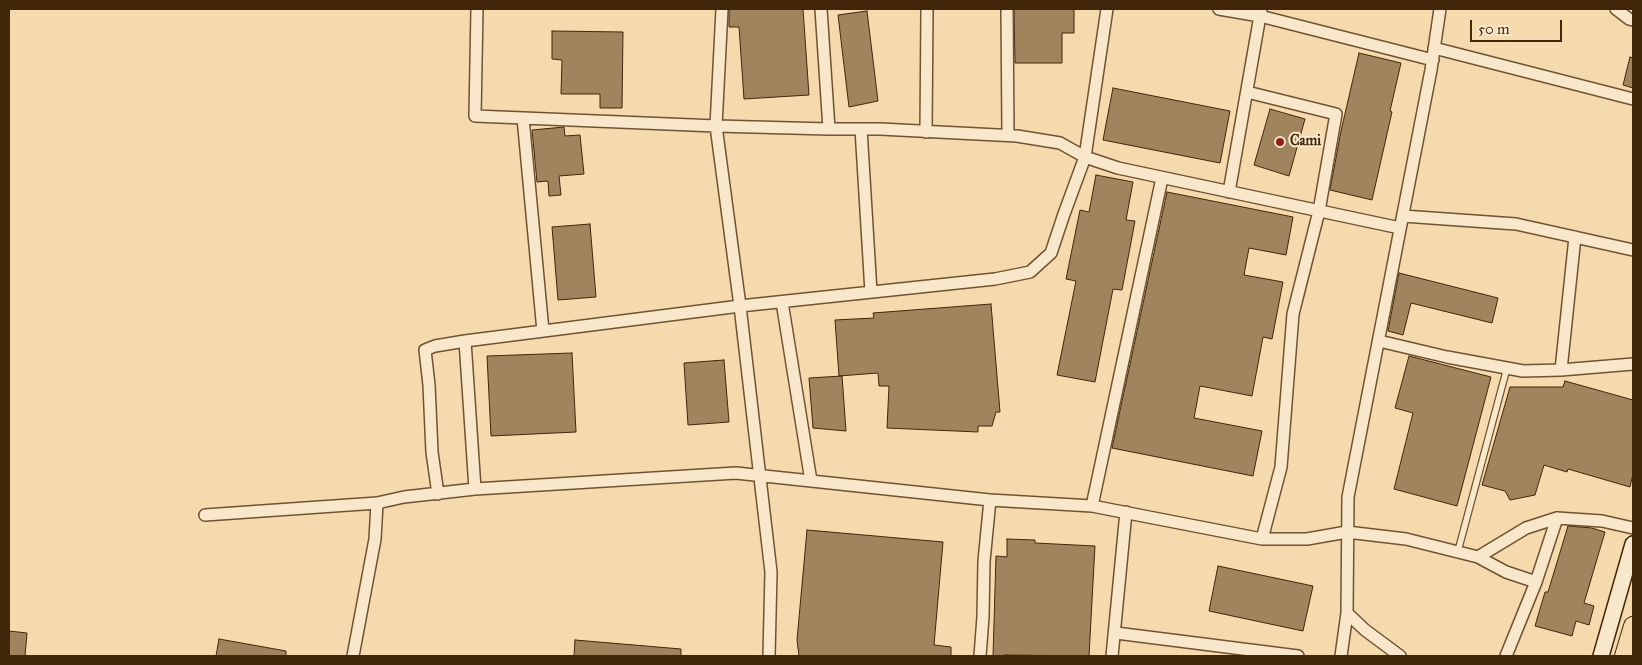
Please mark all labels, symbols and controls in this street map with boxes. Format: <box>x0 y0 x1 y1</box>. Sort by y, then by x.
scale bar <box>1472 10 1564 42</box>
text: 50 m <box>1478 20 1510 38</box>
place label: Cami <box>1290 134 1321 150</box>
marker: Cami <box>1274 136 1286 148</box>

